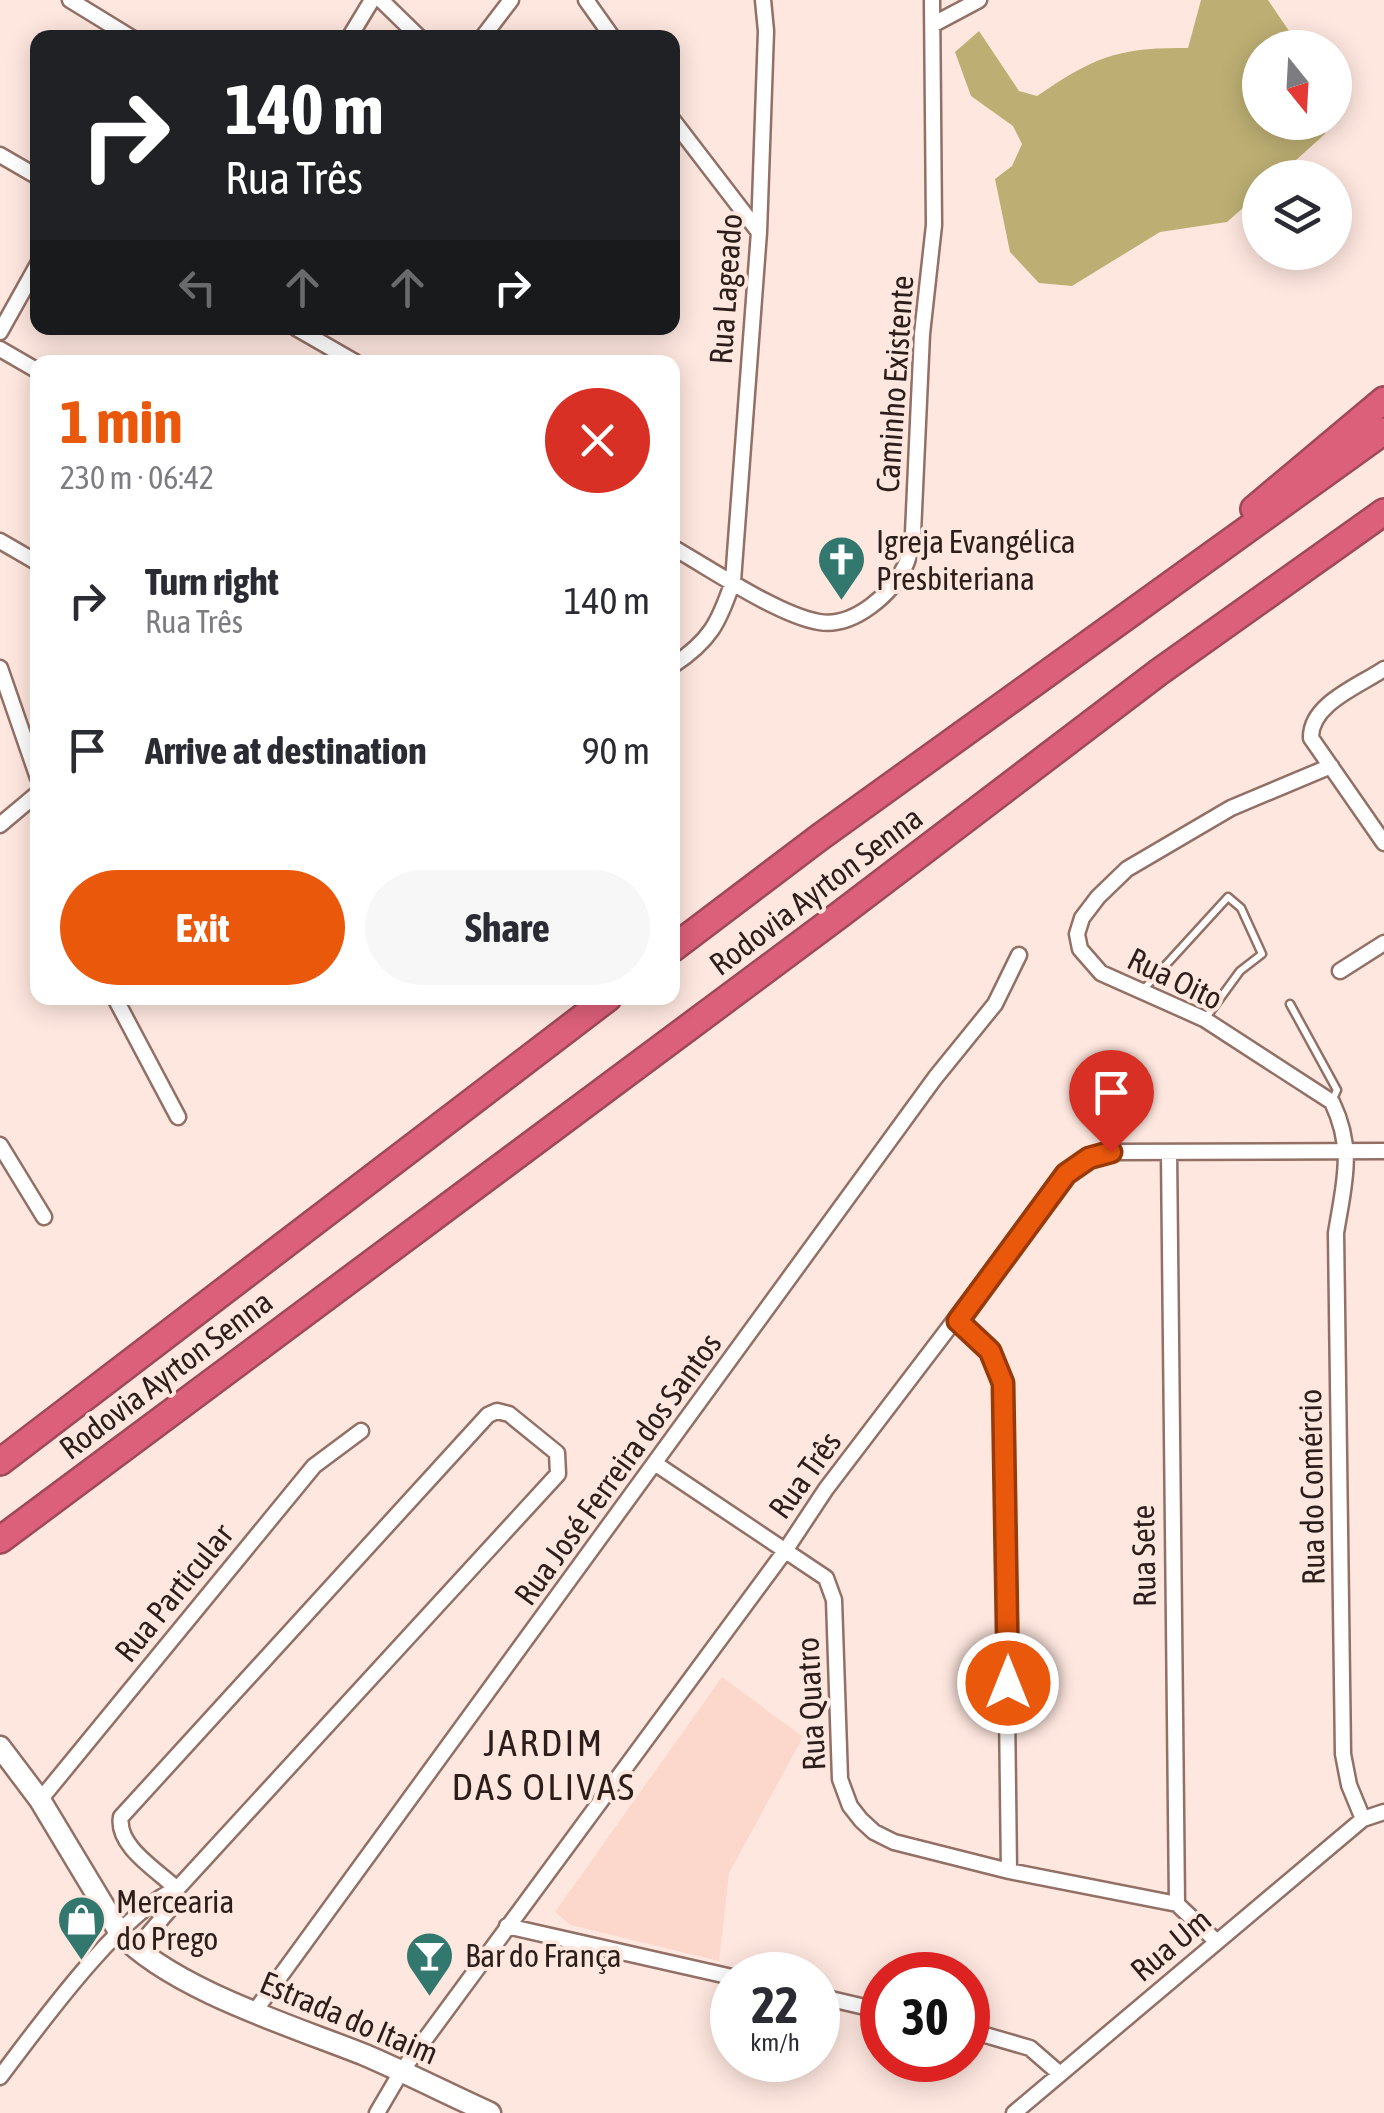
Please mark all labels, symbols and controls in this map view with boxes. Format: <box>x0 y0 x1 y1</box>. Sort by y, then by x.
north arrow <box>1242 30 1352 140</box>
map controls <box>1242 30 1352 270</box>
text: 140 m <box>225 69 384 149</box>
icon: right <box>60 70 190 200</box>
text: Rua Três <box>225 152 363 204</box>
button: layers <box>1242 160 1352 270</box>
street label: Rua Lageado <box>702 212 749 365</box>
icon: left <box>170 260 225 315</box>
icon: ahead <box>275 260 330 315</box>
icon: ahead <box>380 260 435 315</box>
icon: right <box>485 260 540 315</box>
street label: Caminho Existente <box>868 274 921 494</box>
text: 1 min <box>60 387 183 456</box>
button: close <box>545 388 650 493</box>
text: 230 m · 06:42 <box>60 459 214 496</box>
place label: Igreja Evangélica Presbiteriana <box>876 523 1076 597</box>
church icon: Igreja Evangélica Presbiteriana <box>815 534 867 602</box>
text: Turn right <box>145 560 279 603</box>
icon: right <box>60 573 115 628</box>
text: 140 m <box>564 579 650 622</box>
text: Rua Três <box>145 603 243 640</box>
icon: arrive <box>60 723 115 778</box>
text: Arrive at destination <box>145 729 427 772</box>
text: 90 m <box>582 729 650 772</box>
street label: Rodovia Ayrton Senna <box>702 799 929 983</box>
button: Exit <box>60 870 345 985</box>
button: Share <box>365 870 650 985</box>
street label: Rua Oito <box>1122 940 1229 1017</box>
pin <box>1069 1050 1154 1153</box>
icon: arrive <box>1084 1065 1139 1120</box>
street label: Rodovia Ayrton Senna <box>52 1283 279 1467</box>
street label: Rua José Ferreira dos Santos <box>507 1326 729 1612</box>
street label: Rua do Comércio <box>1291 1389 1332 1585</box>
street label: Rua Três <box>761 1424 848 1525</box>
street label: Rua Sete <box>1124 1505 1163 1607</box>
street label: Rua Particular <box>107 1516 241 1669</box>
position arrow <box>956 1631 1060 1735</box>
street label: Rua Quatro <box>789 1636 832 1772</box>
district label: JARDIM DAS OLIVAS <box>451 1721 637 1808</box>
place label: Mercearia do Prego <box>116 1883 234 1957</box>
shop icon: Mercearia do Prego <box>55 1894 107 1962</box>
street label: Rua Um <box>1123 1901 1218 1989</box>
bar icon: Bar do França <box>404 1930 456 1998</box>
place label: Bar do França <box>465 1937 622 1974</box>
speed limit sign: 30 <box>860 1952 990 2082</box>
street label: Estrada do Itaim <box>255 1963 444 2072</box>
text: 22 <box>751 1976 798 2034</box>
text: km/h <box>750 2028 800 2056</box>

